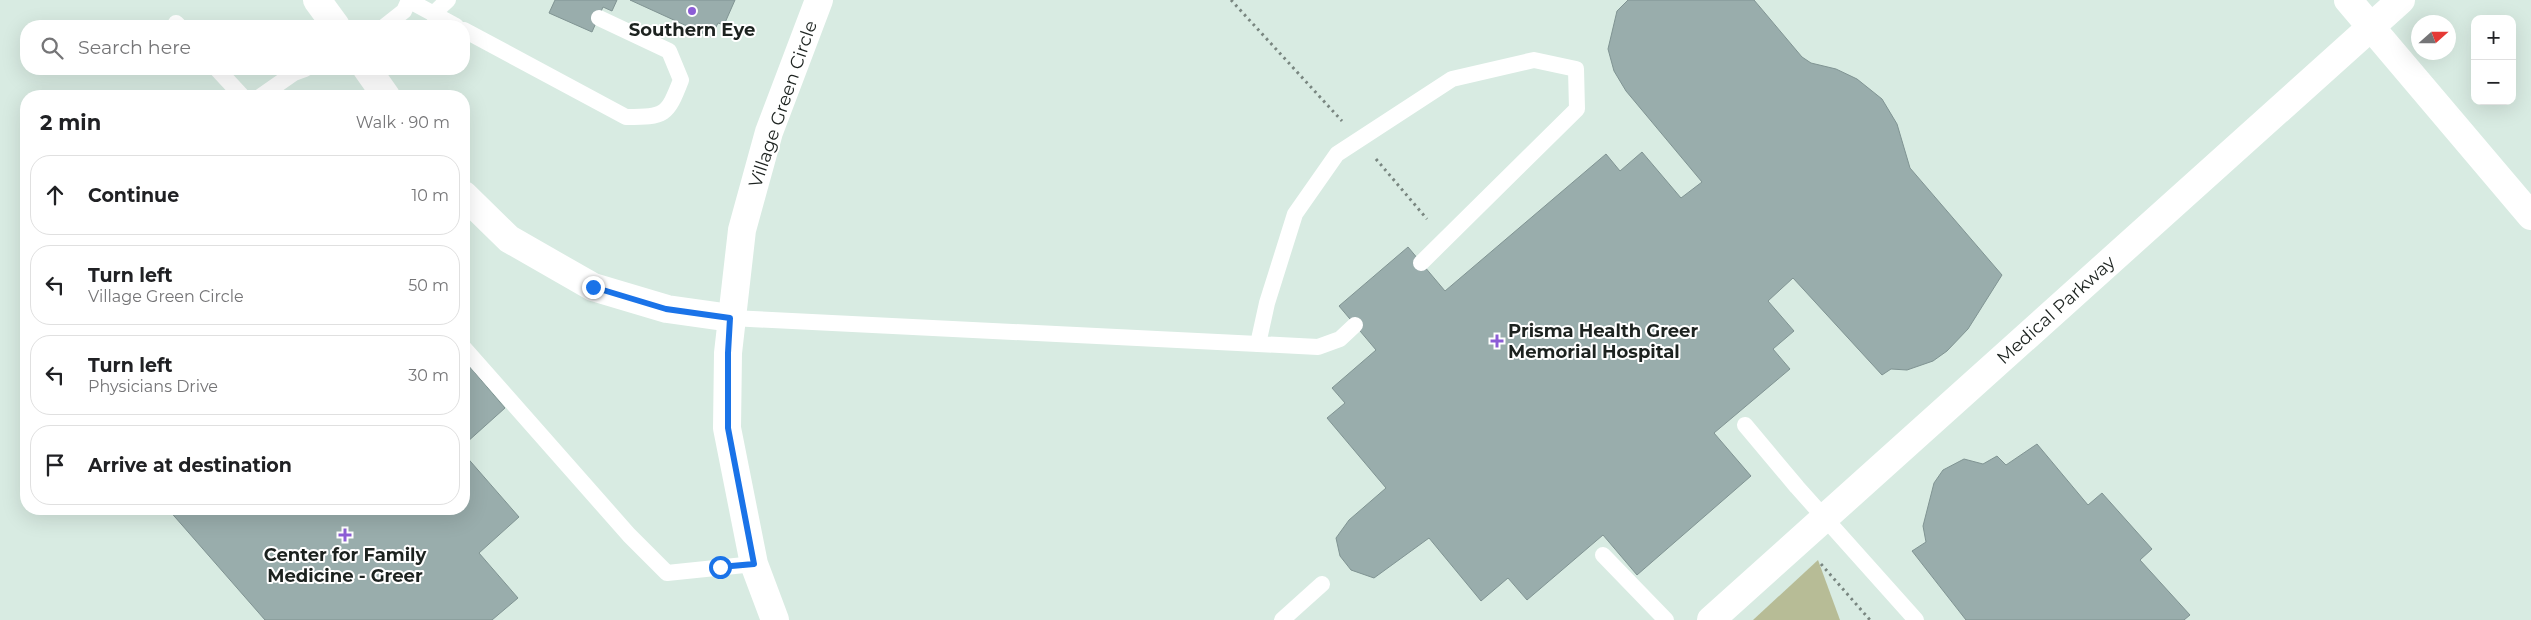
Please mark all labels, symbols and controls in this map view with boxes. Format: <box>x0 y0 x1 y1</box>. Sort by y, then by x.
marker: Southern Eye <box>686 5 698 17</box>
north arrow <box>2411 15 2456 60</box>
map controls <box>2471 15 2516 105</box>
button: + <box>2471 15 2516 60</box>
street label: Village Green Circle <box>744 18 822 190</box>
place label: Southern Eye <box>629 19 755 41</box>
search box <box>20 20 470 75</box>
icon: search <box>38 34 66 62</box>
text: Search here <box>78 36 191 59</box>
button: − <box>2471 60 2516 105</box>
text: 2 min <box>40 110 101 135</box>
text: Walk · 90 m <box>356 113 450 132</box>
icon: ahead <box>41 181 69 209</box>
text: Continue <box>88 184 179 207</box>
text: 10 m <box>411 186 449 205</box>
street label: Medical Parkway <box>1992 251 2120 369</box>
text: Turn left <box>88 264 173 287</box>
icon: left <box>41 271 69 299</box>
text: 50 m <box>408 276 449 295</box>
route end <box>582 276 605 299</box>
text: Village Green Circle <box>88 287 244 306</box>
place label: Prisma Health Greer Memorial Hospital <box>1508 320 1698 363</box>
marker: Prisma Health Greer Memorial Hospital <box>1490 334 1504 348</box>
text: Turn left <box>88 354 173 377</box>
icon: left <box>41 361 69 389</box>
text: 30 m <box>408 366 449 385</box>
text: Physicians Drive <box>88 377 218 396</box>
icon: arrive <box>41 451 69 479</box>
text: Arrive at destination <box>88 454 292 477</box>
marker: Center for Family Medicine - Greer <box>338 528 352 542</box>
place label: Center for Family Medicine - Greer <box>264 544 427 587</box>
route start <box>709 556 732 579</box>

